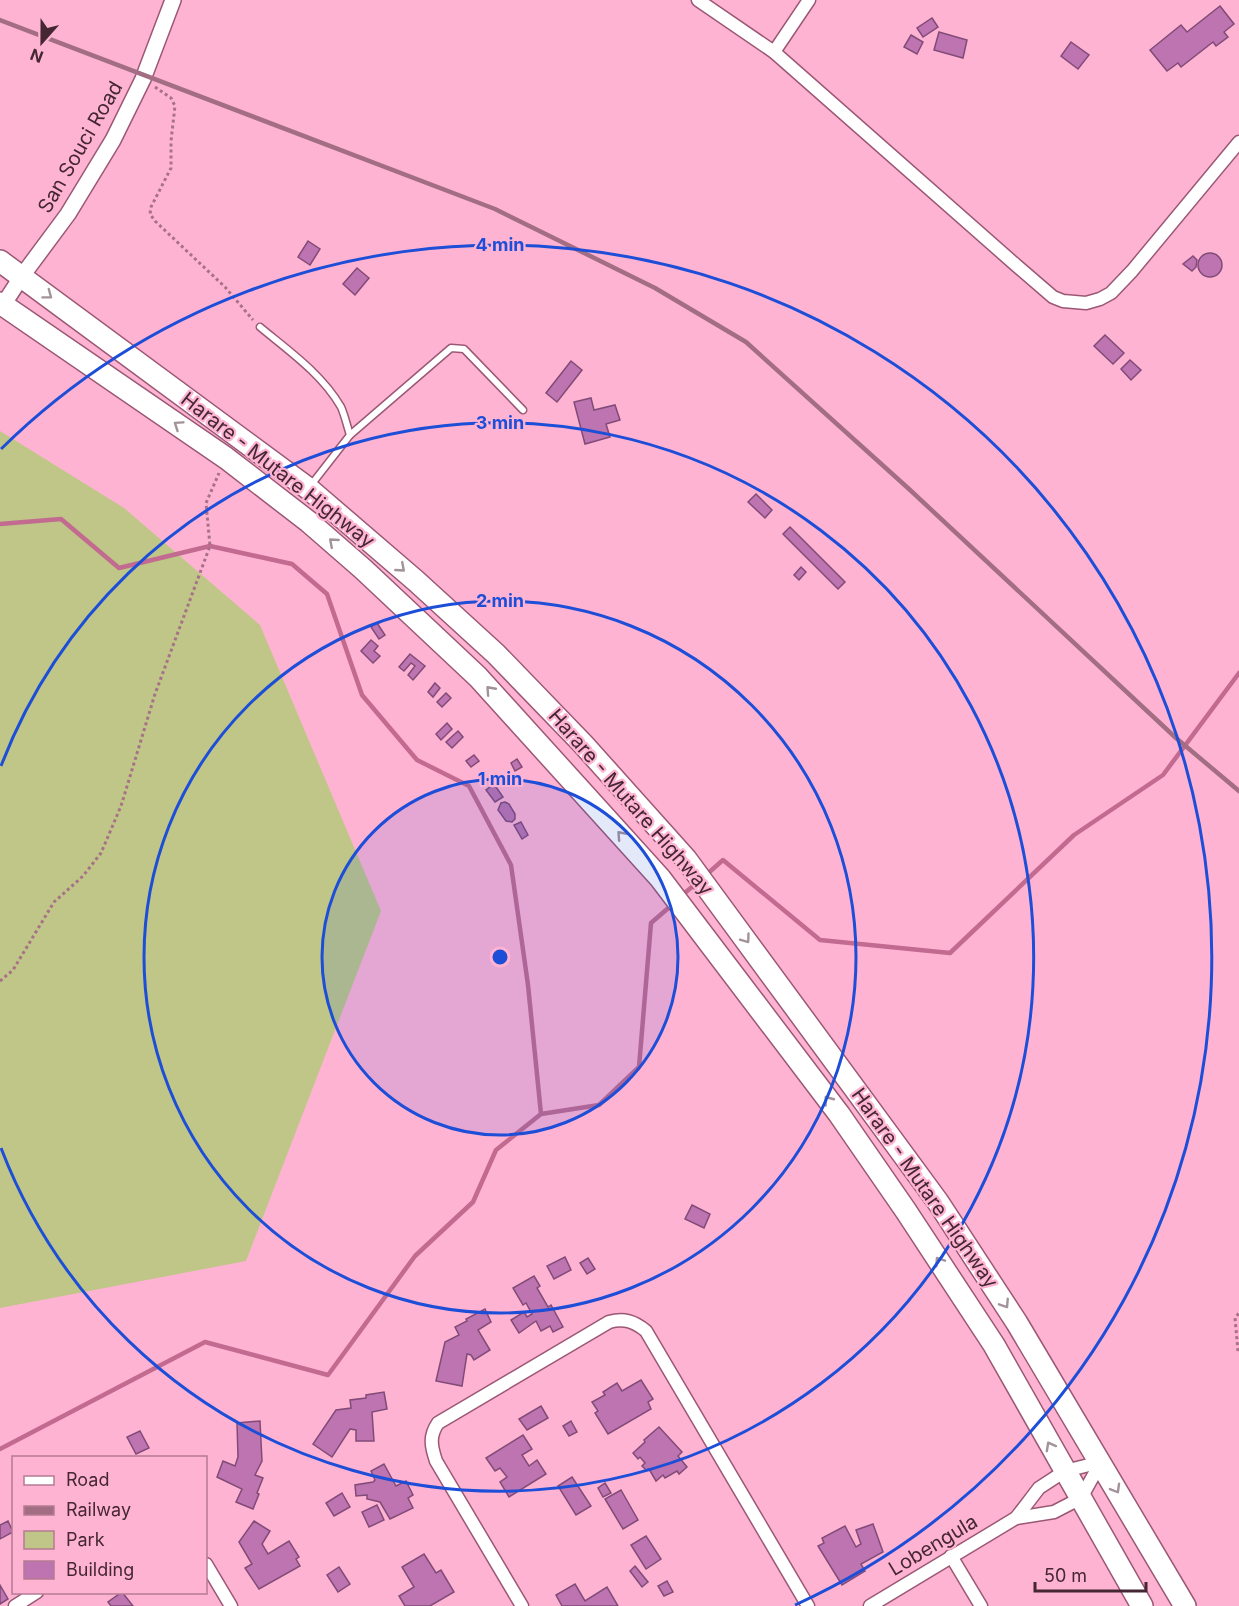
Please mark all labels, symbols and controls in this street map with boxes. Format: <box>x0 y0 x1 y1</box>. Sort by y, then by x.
north arrow <box>12 12 72 72</box>
text: N <box>27 44 46 68</box>
street label: San Souci Road <box>33 77 127 217</box>
text: 4 min <box>476 234 524 255</box>
one-way arrow <box>41 287 52 298</box>
street label: Harare - Mutare Highway <box>177 387 379 553</box>
text: 3 min <box>476 412 524 433</box>
one-way arrow <box>173 421 184 432</box>
one-way arrow <box>329 538 340 549</box>
one-way arrow <box>394 561 405 572</box>
text: 2 min <box>476 590 524 611</box>
one-way arrow <box>486 687 497 697</box>
street label: Harare - Mutare Highway <box>544 704 718 900</box>
text: 1 min <box>478 768 522 789</box>
one-way arrow <box>617 831 628 842</box>
one-way arrow <box>739 933 750 944</box>
centre of rings <box>490 947 510 967</box>
street label: Harare - Mutare Highway <box>847 1083 1003 1293</box>
one-way arrow <box>825 1096 836 1107</box>
one-way arrow <box>934 1257 946 1267</box>
one-way arrow <box>997 1298 1009 1308</box>
one-way arrow <box>1046 1442 1057 1452</box>
legend <box>12 1456 207 1594</box>
text: Road <box>66 1469 109 1490</box>
one-way arrow <box>1109 1483 1121 1493</box>
text: Railway <box>66 1499 131 1520</box>
street label: Lobengula <box>884 1509 982 1581</box>
text: Park <box>66 1529 105 1550</box>
scale bar <box>1035 1555 1146 1593</box>
text: Building <box>66 1559 134 1580</box>
text: 50 m <box>1044 1565 1087 1586</box>

